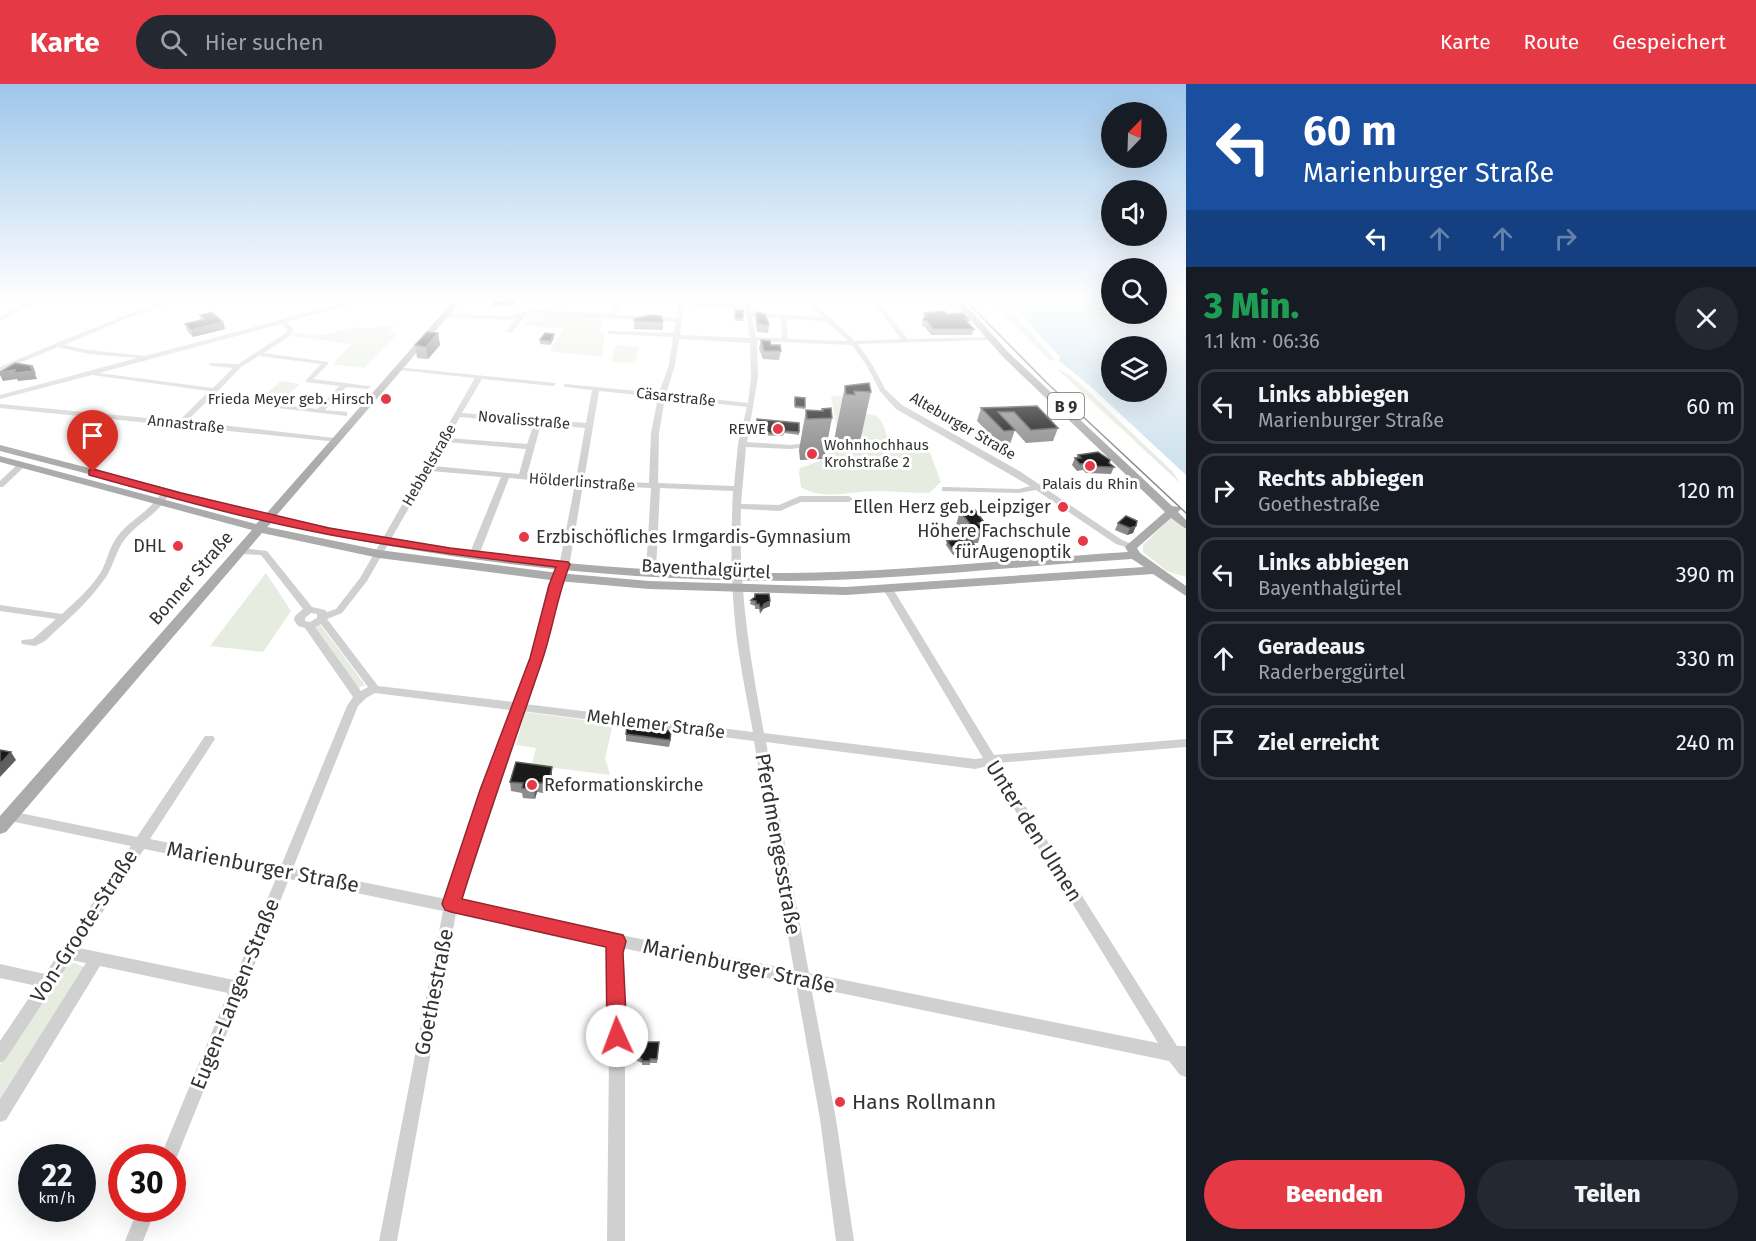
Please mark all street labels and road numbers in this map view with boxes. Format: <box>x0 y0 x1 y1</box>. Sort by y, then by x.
street label: Cäsarstraße <box>635 384 717 410</box>
street label: Alteburger Straße <box>907 388 1019 464</box>
road number: B 9 <box>1048 393 1084 419</box>
street label: Novalisstraße <box>477 407 571 433</box>
street label: Annastraße <box>147 411 225 437</box>
street label: Hebbelstraße <box>398 421 460 509</box>
street label: Hölderlinstraße <box>528 469 636 495</box>
street label: Bonner Straße <box>144 527 238 629</box>
street label: Bayenthalgürtel <box>641 555 771 583</box>
street label: Mehlemer Straße <box>586 705 726 743</box>
street label: Pferdmengesstraße <box>749 751 807 937</box>
street label: Unter den Ulmen <box>980 755 1088 907</box>
street label: Marienburger Straße <box>165 836 361 898</box>
street label: Von-Groote-Straße <box>25 844 143 1008</box>
street label: Eugen-Langen-Straße <box>185 895 285 1093</box>
street label: Goethestraße <box>409 927 459 1057</box>
street label: Marienburger Straße <box>641 933 837 999</box>

